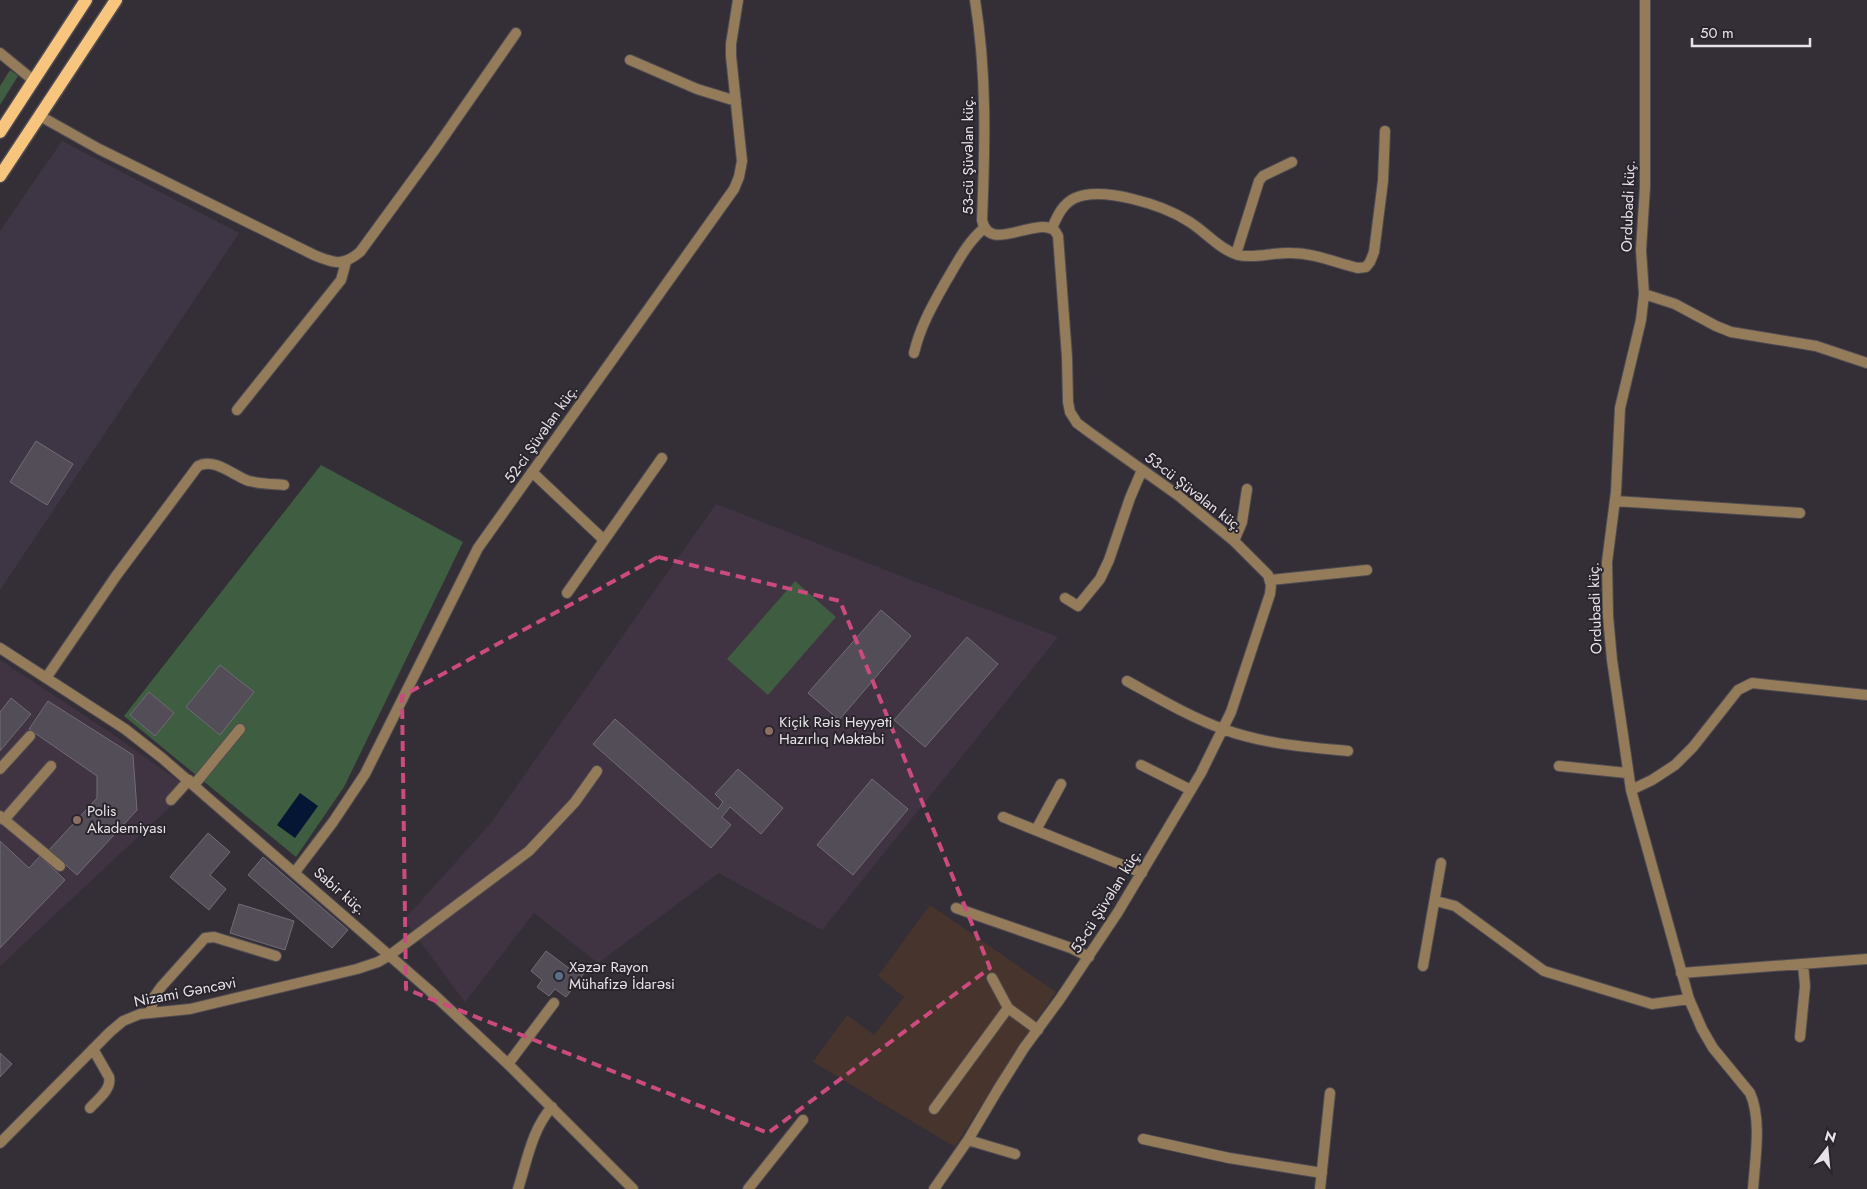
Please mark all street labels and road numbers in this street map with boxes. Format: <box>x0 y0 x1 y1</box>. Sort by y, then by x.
street label: 53-cü Şüvəlan küç. <box>957 95 979 215</box>
street label: Ordubadi küç. <box>1615 160 1641 252</box>
street label: 52-ci Şüvəlan küç. <box>499 380 583 488</box>
street label: 53-cü Şüvəlan küç. <box>1140 447 1248 537</box>
street label: Ordubadi küç. <box>1582 562 1608 654</box>
street label: 53-cü Şüvəlan küç. <box>1065 844 1147 958</box>
street label: Sabir küç. <box>309 862 371 920</box>
street label: Nizami Gəncəvi <box>132 971 238 1013</box>

